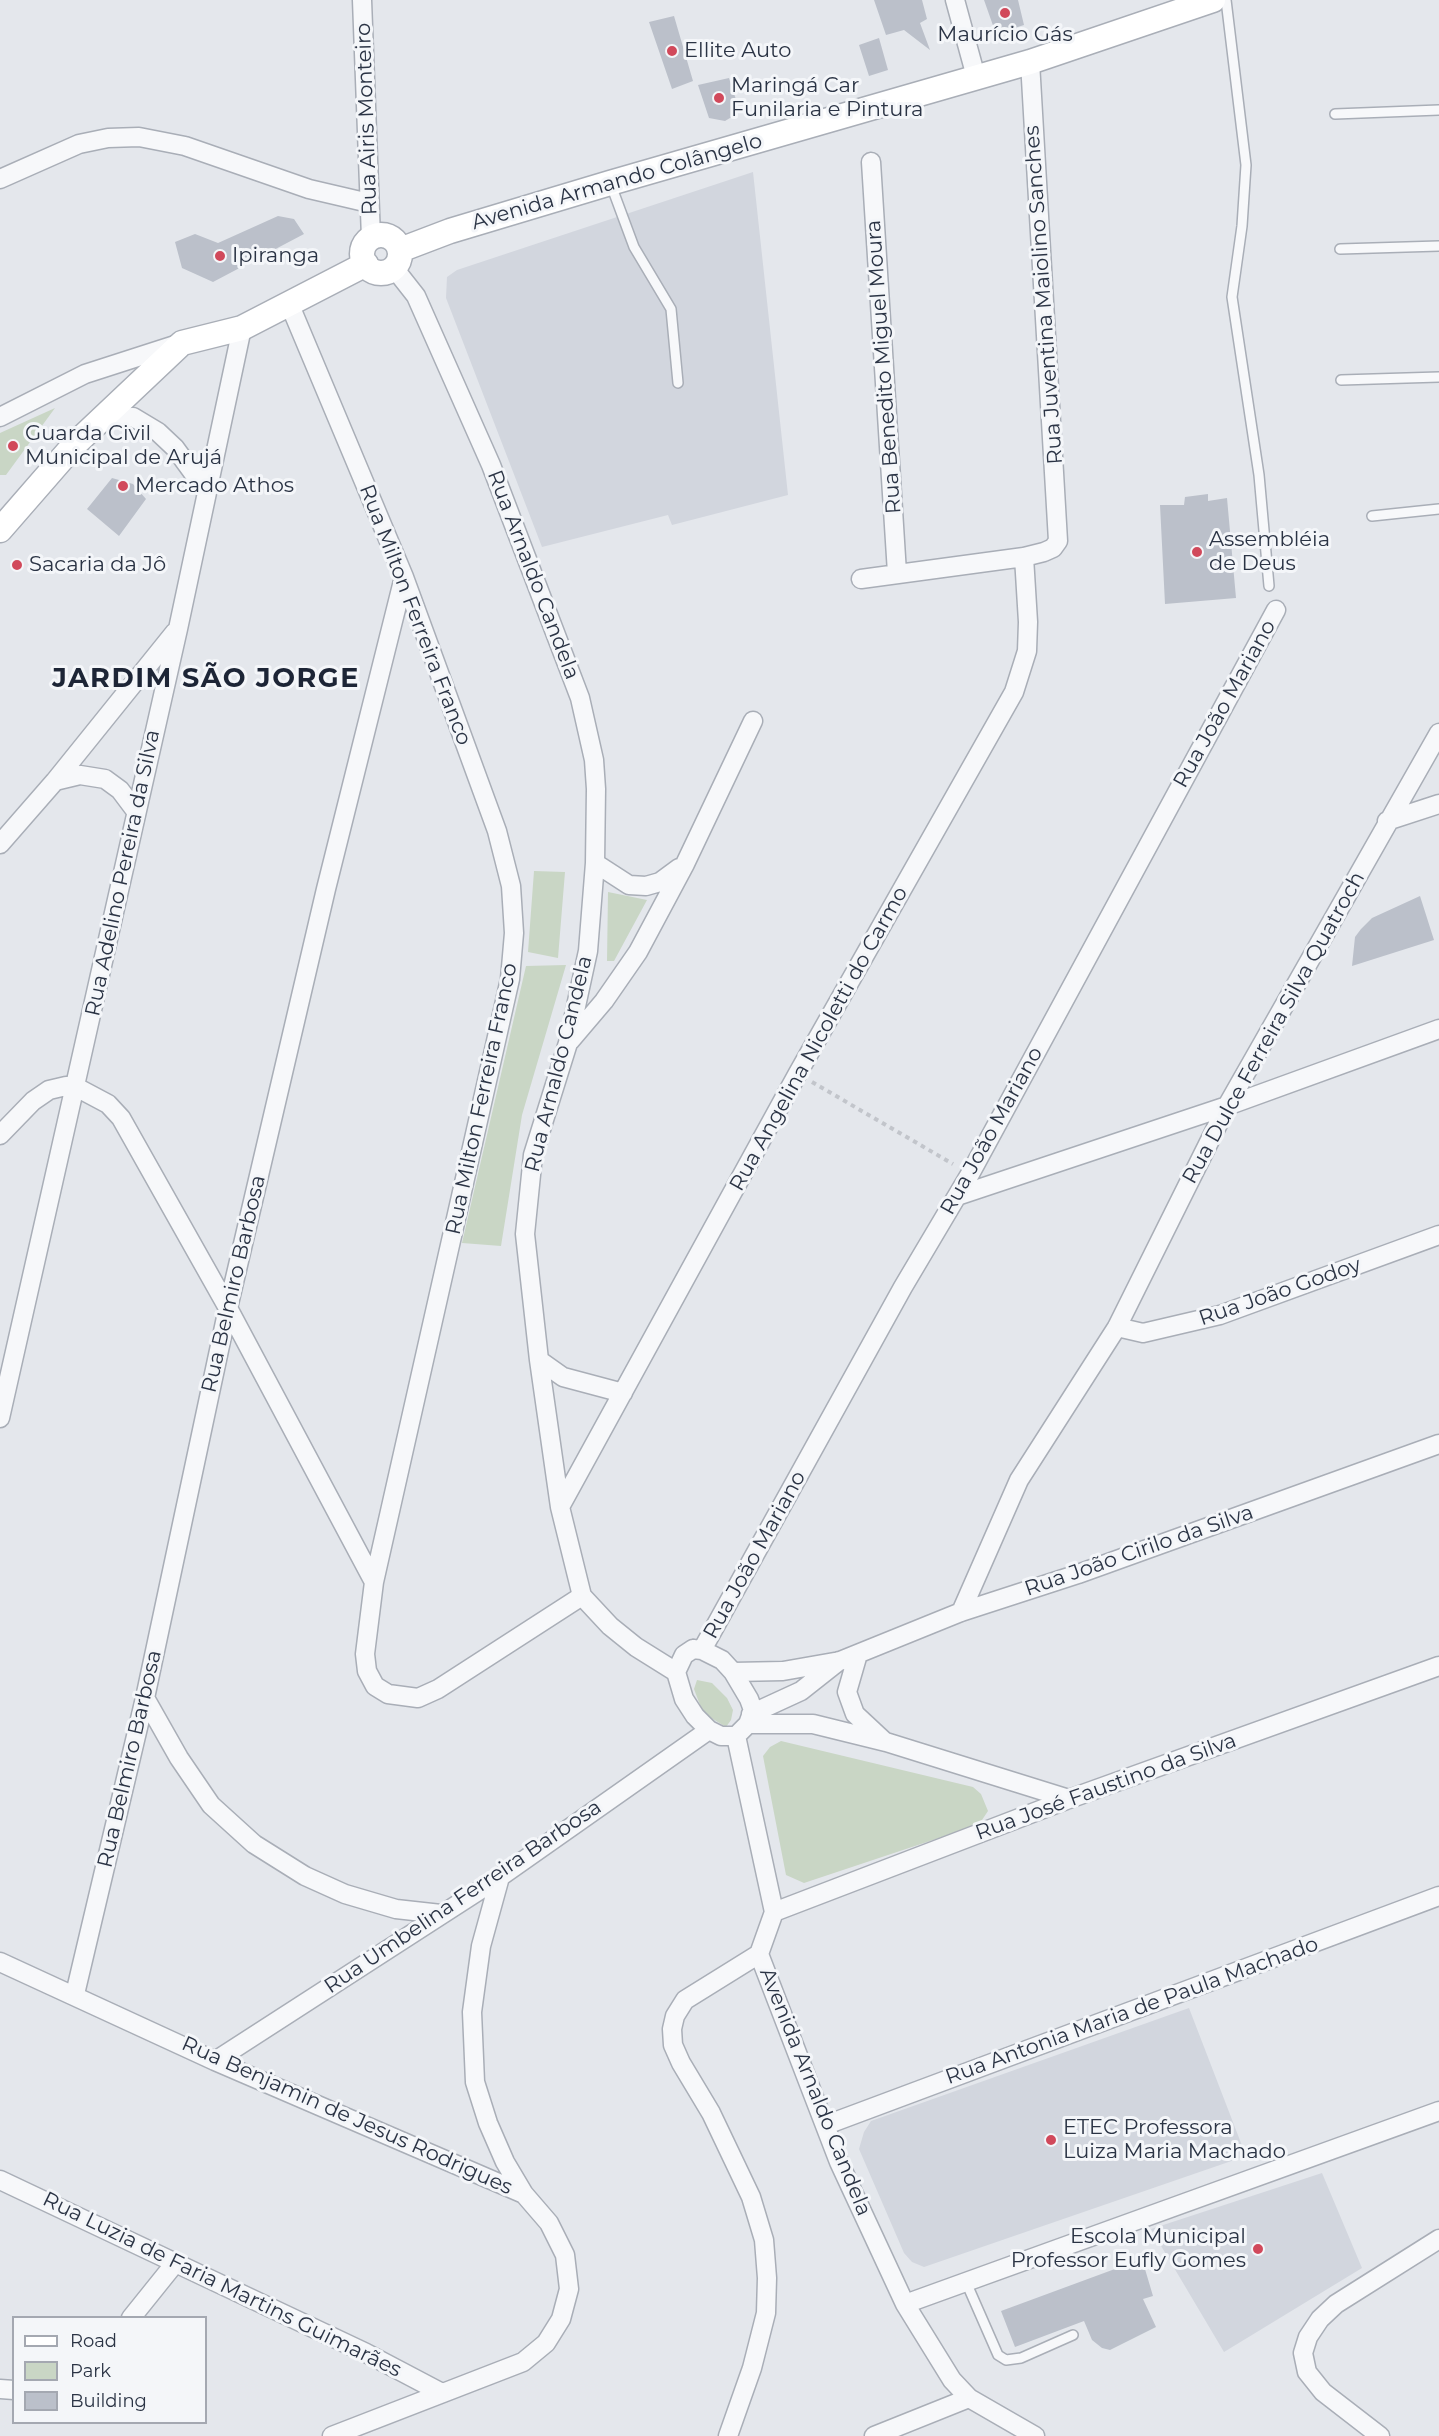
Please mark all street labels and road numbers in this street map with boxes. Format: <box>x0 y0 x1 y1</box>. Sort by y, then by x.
street label: Rua Airis Monteiro <box>351 22 383 216</box>
street label: Rua Juventina Maiolino Sanches <box>1020 125 1068 465</box>
street label: Avenida Armando Colângelo <box>469 128 765 236</box>
street label: Rua Benedito Miguel Moura <box>861 219 907 515</box>
street label: Rua Arnaldo Candela <box>481 467 585 683</box>
street label: Rua Milton Ferreira Franco <box>354 481 476 749</box>
street label: Rua João Mariano <box>1168 616 1282 792</box>
street label: Rua Adelino Pereira da Silva <box>80 727 166 1019</box>
street label: Rua Dulce Ferreira Silva Quatroch <box>1177 868 1371 1188</box>
street label: Rua Angelina Nicoletti do Carmo <box>724 882 914 1196</box>
street label: Rua Arnaldo Candela <box>520 953 598 1175</box>
street label: Rua Milton Ferreira Franco <box>441 961 523 1237</box>
street label: Rua João Mariano <box>935 1043 1049 1219</box>
street label: Rua Belmiro Barbosa <box>197 1173 271 1395</box>
street label: Rua João Godoy <box>1196 1252 1364 1332</box>
street label: Rua João Mariano <box>698 1467 812 1643</box>
street label: Rua João Cirilo da Silva <box>1021 1500 1257 1602</box>
street label: Rua Belmiro Barbosa <box>93 1648 167 1870</box>
street label: Rua José Faustino da Silva <box>972 1728 1240 1846</box>
street label: Rua Umbelina Ferreira Barbosa <box>320 1795 606 1999</box>
street label: Rua Antonia Maria de Paula Machado <box>942 1932 1322 2090</box>
street label: Avenida Arnaldo Candela <box>754 1964 876 2220</box>
street label: Rua Benjamin de Jesus Rodrigues <box>178 2031 516 2201</box>
street label: Rua Luzia de Faria Martins Guimarães <box>38 2187 406 2383</box>

